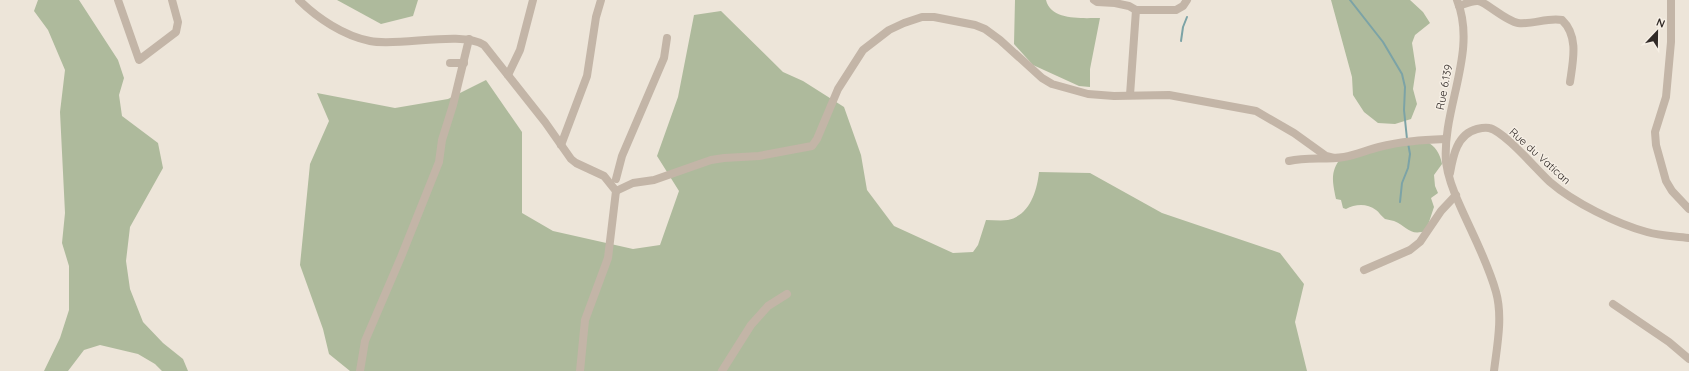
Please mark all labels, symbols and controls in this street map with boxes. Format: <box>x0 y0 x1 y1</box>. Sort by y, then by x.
north arrow <box>1637 12 1677 52</box>
text: N <box>1654 15 1667 31</box>
street label: Rue 6.139 <box>1433 63 1455 111</box>
street label: Rue du Vatican <box>1507 125 1573 187</box>

